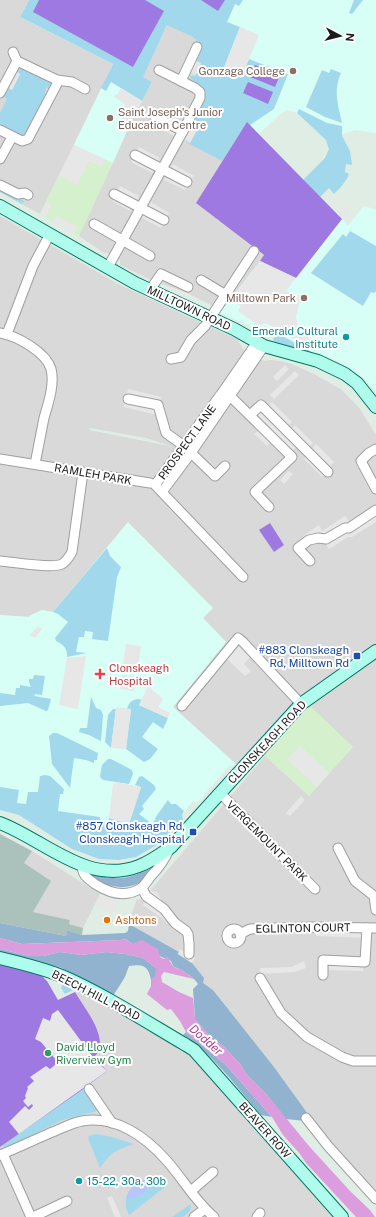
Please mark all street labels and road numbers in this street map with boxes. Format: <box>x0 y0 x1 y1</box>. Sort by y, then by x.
street label: MILLTOWN ROAD <box>145 283 233 333</box>
street label: PROSPECT LANE <box>156 402 218 482</box>
street label: RAMLEH PARK <box>53 461 133 487</box>
street label: CLONSKEAGH ROAD <box>226 698 309 786</box>
street label: VERGEMOUNT PARK <box>224 798 310 884</box>
street label: EGLINTON COURT <box>255 921 351 935</box>
street label: BEECH HILL ROAD <box>50 968 142 1023</box>
street label: BEAVER ROW <box>237 1100 294 1161</box>

